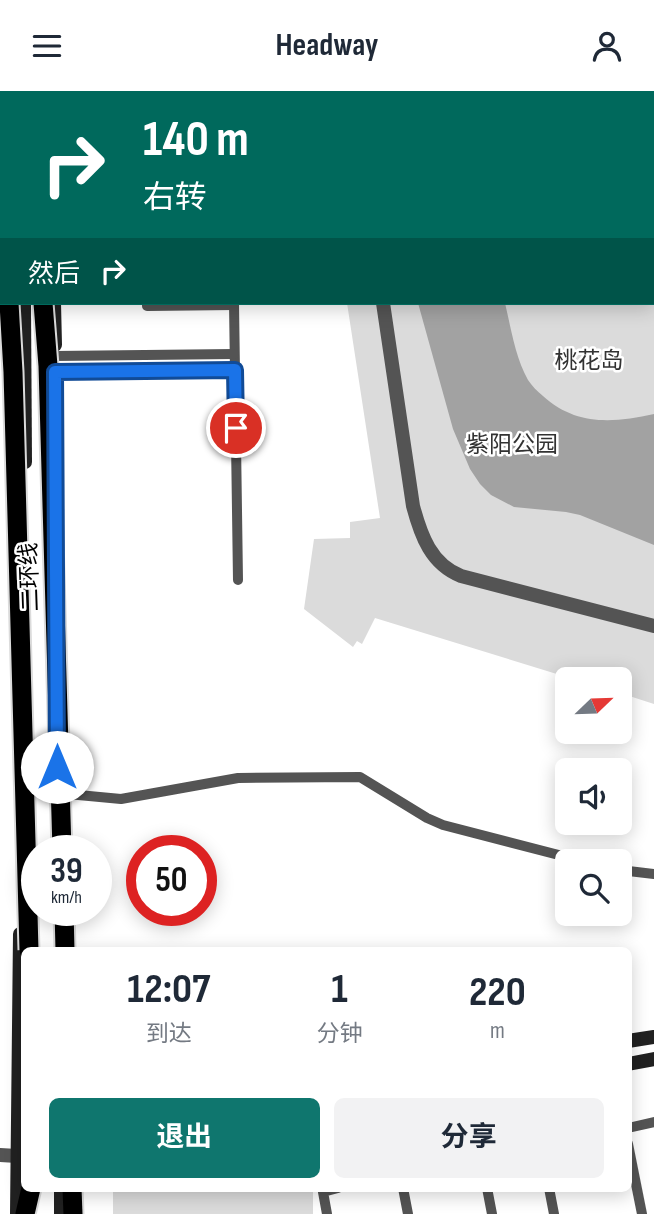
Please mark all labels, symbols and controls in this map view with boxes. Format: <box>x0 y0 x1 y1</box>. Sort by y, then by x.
text: Headway <box>276 26 378 65</box>
icon: menu <box>28 27 66 65</box>
icon: person <box>588 27 626 65</box>
text: 140 m <box>143 111 249 170</box>
icon: right <box>28 119 119 210</box>
text: 右转 <box>143 179 207 218</box>
icon: right <box>94 252 132 290</box>
text: 然后 <box>28 259 80 290</box>
park label: 桃花岛 <box>555 347 624 375</box>
pin <box>206 398 266 458</box>
icon: arrive <box>217 409 255 447</box>
park label: 紫阳公园 <box>466 431 558 459</box>
street label: 二环线 <box>15 542 45 612</box>
north arrow <box>555 667 632 744</box>
map controls <box>555 667 632 926</box>
position arrow <box>20 730 94 804</box>
button: sound <box>555 758 632 835</box>
speed limit sign: 50 <box>126 835 217 926</box>
button: search <box>555 849 632 926</box>
text: 39 <box>50 850 83 893</box>
text: km/h <box>51 887 82 908</box>
text: 12:07 <box>127 964 210 1015</box>
text: 1 <box>331 964 348 1015</box>
text: 220 <box>469 967 526 1018</box>
text: m <box>490 1017 505 1045</box>
text: 到达 <box>146 1020 192 1048</box>
text: 分钟 <box>317 1020 363 1048</box>
button: 退出 <box>49 1098 320 1178</box>
button: 分享 <box>334 1098 604 1178</box>

